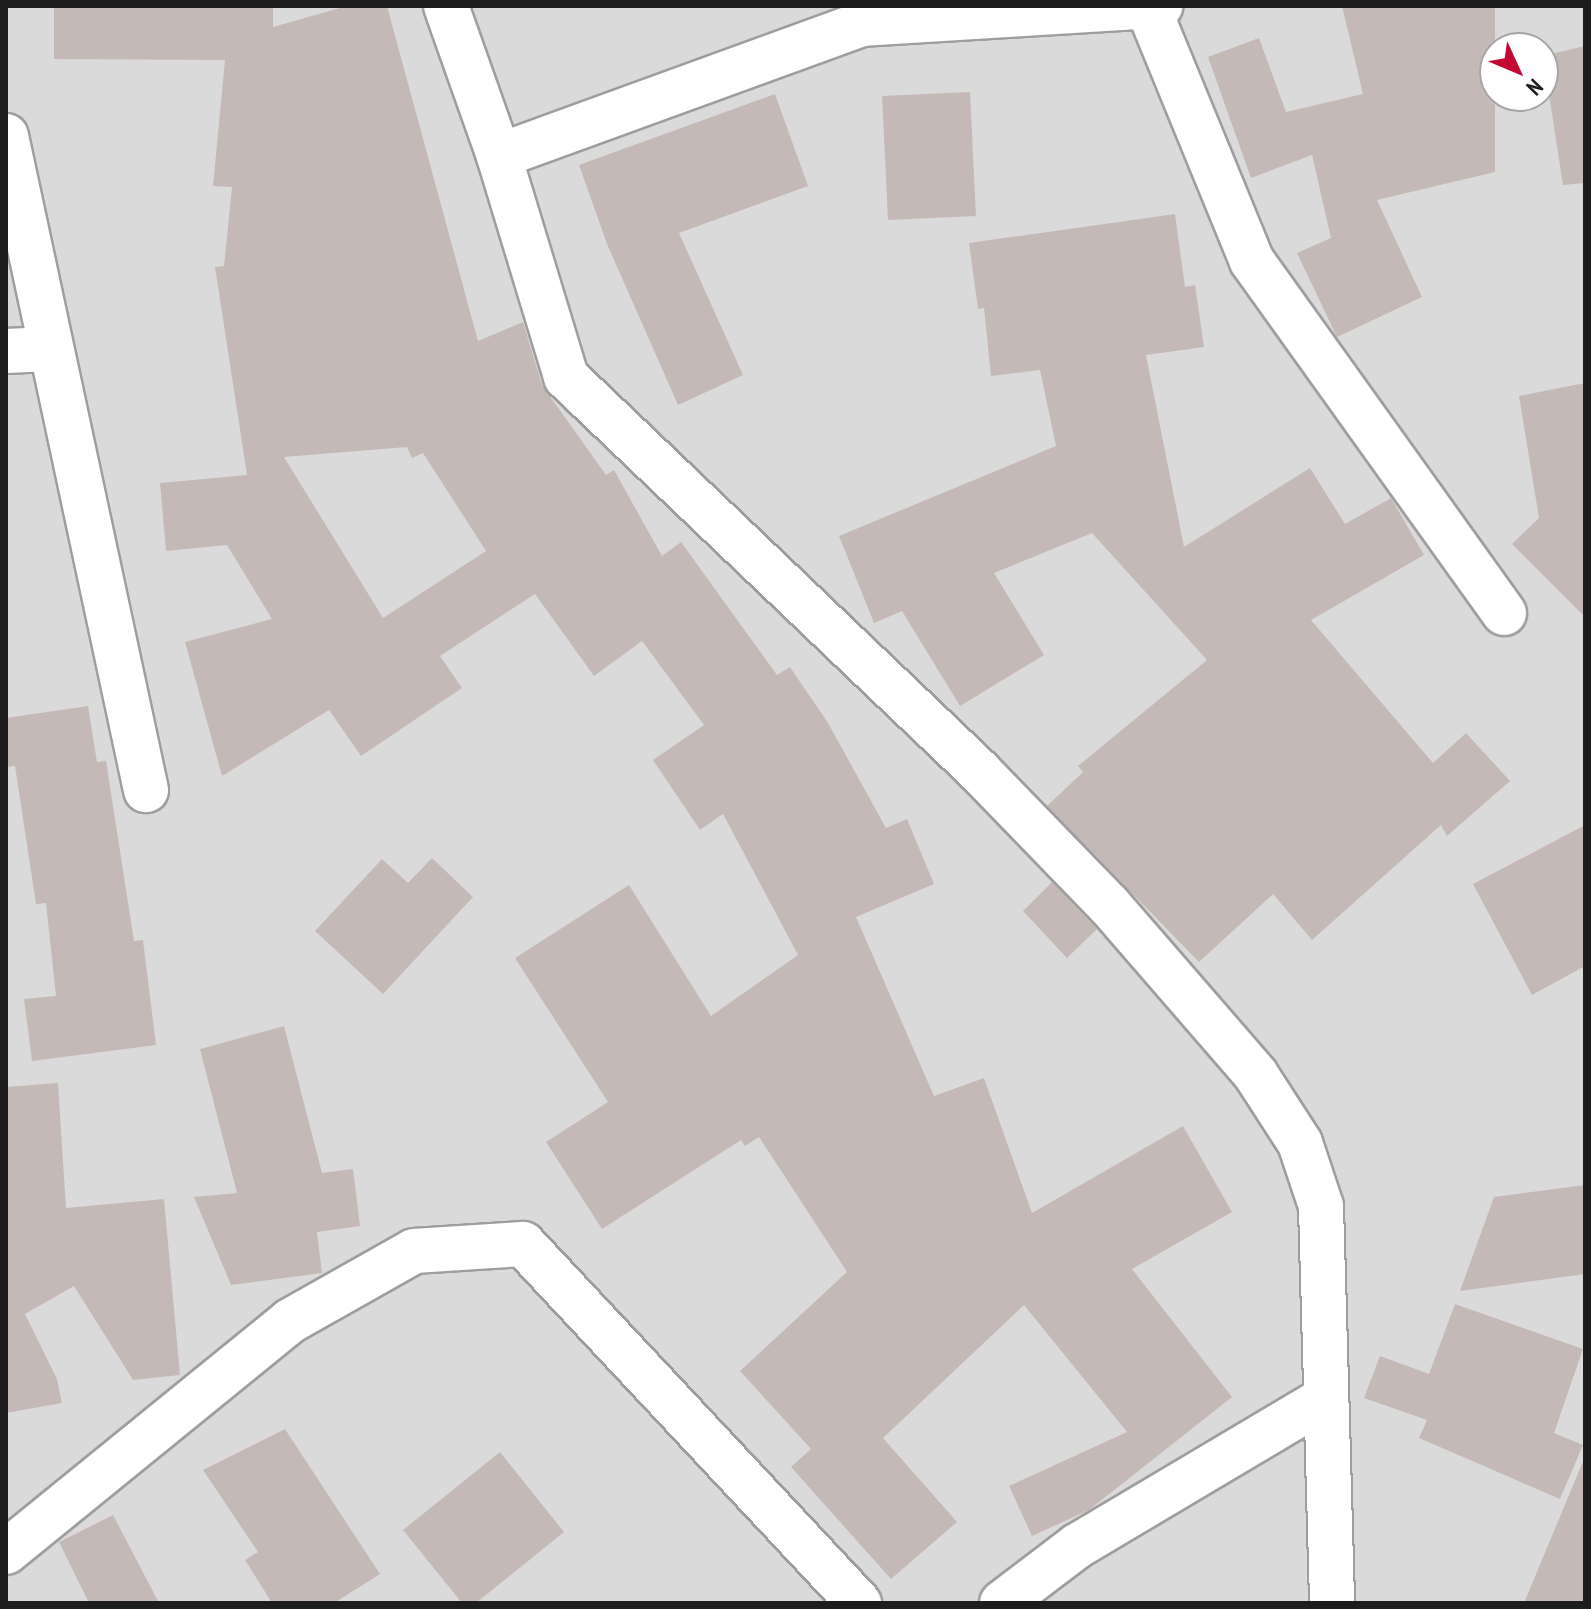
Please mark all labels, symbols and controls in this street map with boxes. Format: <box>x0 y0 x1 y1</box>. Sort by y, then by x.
north arrow <box>1479 32 1559 112</box>
text: N <box>1521 73 1549 101</box>

